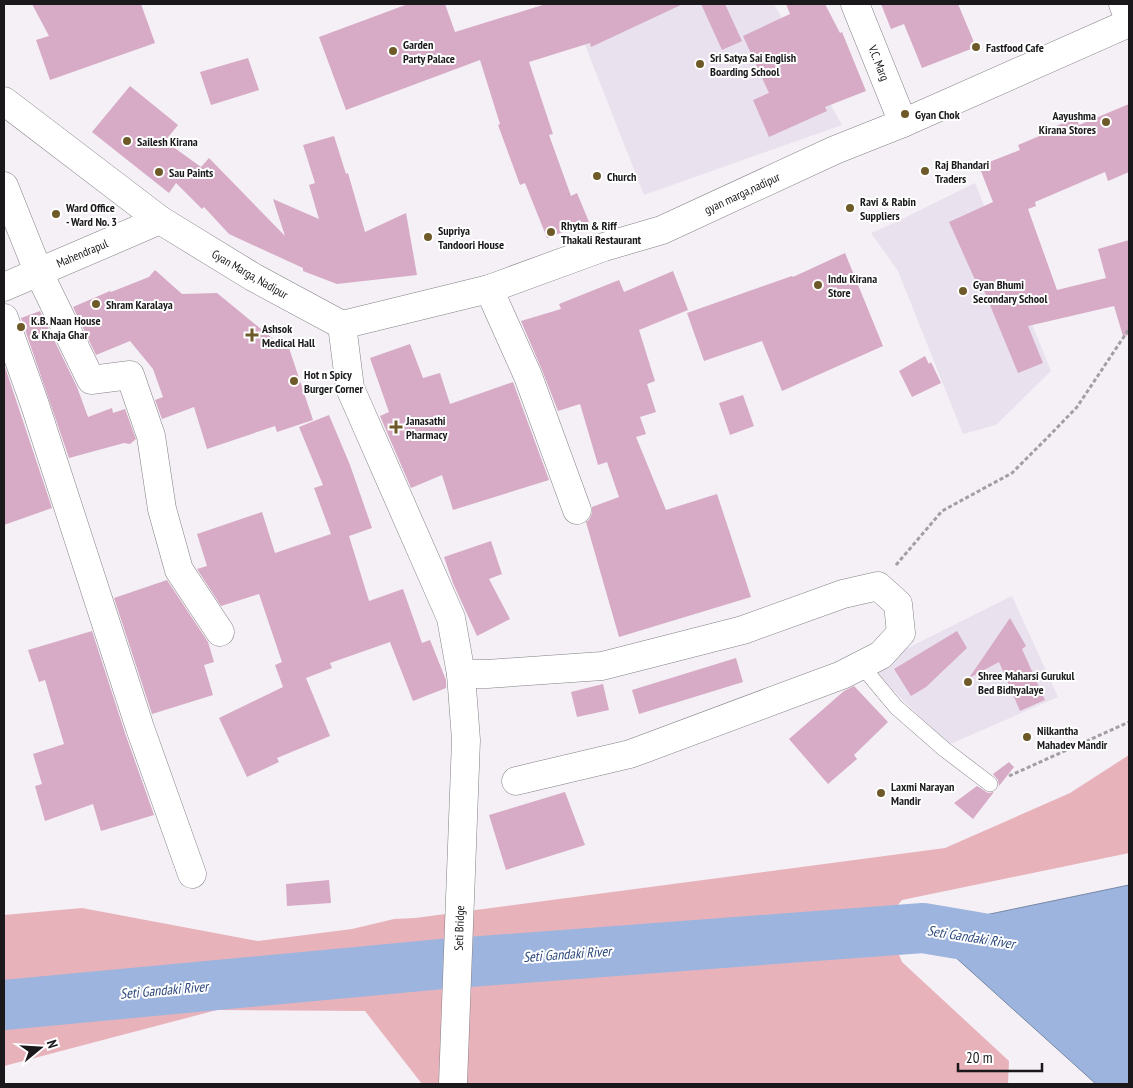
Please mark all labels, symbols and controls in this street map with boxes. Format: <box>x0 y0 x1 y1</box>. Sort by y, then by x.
place label: Garden Party Palace <box>403 37 455 66</box>
place label: Fastfood Cafe <box>986 40 1044 55</box>
marker: Fastfood Cafe <box>970 41 982 53</box>
street label: V.C. Marg <box>865 42 893 83</box>
marker: Garden Party Palace <box>387 45 399 57</box>
place label: Sri Satya Sai English Boarding School <box>710 50 796 79</box>
marker: Sri Satya Sai English Boarding School <box>694 58 706 70</box>
place label: Gyan Chok <box>915 107 960 122</box>
marker: Gyan Chok <box>899 108 911 120</box>
place label: Aayushma Kirana Stores <box>1039 108 1096 137</box>
marker: Aayushma Kirana Stores <box>1100 116 1112 128</box>
place label: Sailesh Kirana <box>137 134 198 149</box>
marker: Sailesh Kirana <box>121 135 133 147</box>
place label: Raj Bhandari Traders <box>935 157 990 186</box>
place label: Sau Paints <box>169 165 213 180</box>
marker: Raj Bhandari Traders <box>919 165 931 177</box>
marker: Sau Paints <box>153 166 165 178</box>
place label: Church <box>607 169 636 184</box>
street label: gyan marga,nadipur <box>702 169 783 217</box>
marker: Church <box>591 170 603 182</box>
place label: Ravi & Rabin Suppliers <box>860 194 916 223</box>
place label: Ward Office - Ward No. 3 <box>65 200 117 229</box>
marker: Ravi & Rabin Suppliers <box>844 202 856 214</box>
marker: Ward Office - Ward No. 3 <box>50 208 62 220</box>
place label: Rhytm & Riff Thakali Restaurant <box>561 218 642 247</box>
place label: Supriya Tandoori House <box>438 223 504 252</box>
marker: Rhytm & Riff Thakali Restaurant <box>545 226 557 238</box>
marker: Supriya Tandoori House <box>422 231 434 243</box>
street label: Mahendrapul <box>54 235 110 271</box>
street label: Gyan Marga, Nadipur <box>209 246 291 302</box>
place label: Indu Kirana Store <box>828 271 877 300</box>
place label: Gyan Bhumi Secondary School <box>973 277 1047 306</box>
marker: Indu Kirana Store <box>812 279 824 291</box>
marker: Gyan Bhumi Secondary School <box>957 285 969 297</box>
place label: Shram Karalaya <box>106 297 173 312</box>
marker: Shram Karalaya <box>90 298 102 310</box>
place label: K.B. Naan House & Khaja Ghar <box>31 313 101 342</box>
marker: K.B. Naan House & Khaja Ghar <box>15 321 27 333</box>
place label: Ashsok Medical Hall <box>261 321 315 350</box>
marker: Ashsok Medical Hall <box>246 329 258 341</box>
place label: Hot n Spicy Burger Corner <box>304 367 364 396</box>
marker: Hot n Spicy Burger Corner <box>288 375 300 387</box>
place label: Janasathi Pharmacy <box>405 413 448 442</box>
marker: Janasathi Pharmacy <box>390 421 402 433</box>
place label: Shree Maharsi Gurukul Bed Bidhyalaye <box>978 668 1074 697</box>
marker: Shree Maharsi Gurukul Bed Bidhyalaye <box>962 676 974 688</box>
place label: Nilkantha Mahadev Mandir <box>1037 723 1108 752</box>
marker: Nilkantha Mahadev Mandir <box>1021 731 1033 743</box>
place label: Laxmi Narayan Mandir <box>891 779 954 808</box>
marker: Laxmi Narayan Mandir <box>875 787 887 799</box>
street label: Seti Bridge <box>451 905 467 951</box>
water label: Seti Gandaki River <box>926 921 1018 953</box>
water label: Seti Gandaki River <box>522 942 614 966</box>
water label: Seti Gandaki River <box>119 977 211 1003</box>
north arrow <box>15 1023 65 1073</box>
text: N <box>43 1038 62 1050</box>
scale bar <box>958 1040 1042 1072</box>
text: 20 m <box>966 1048 992 1067</box>

